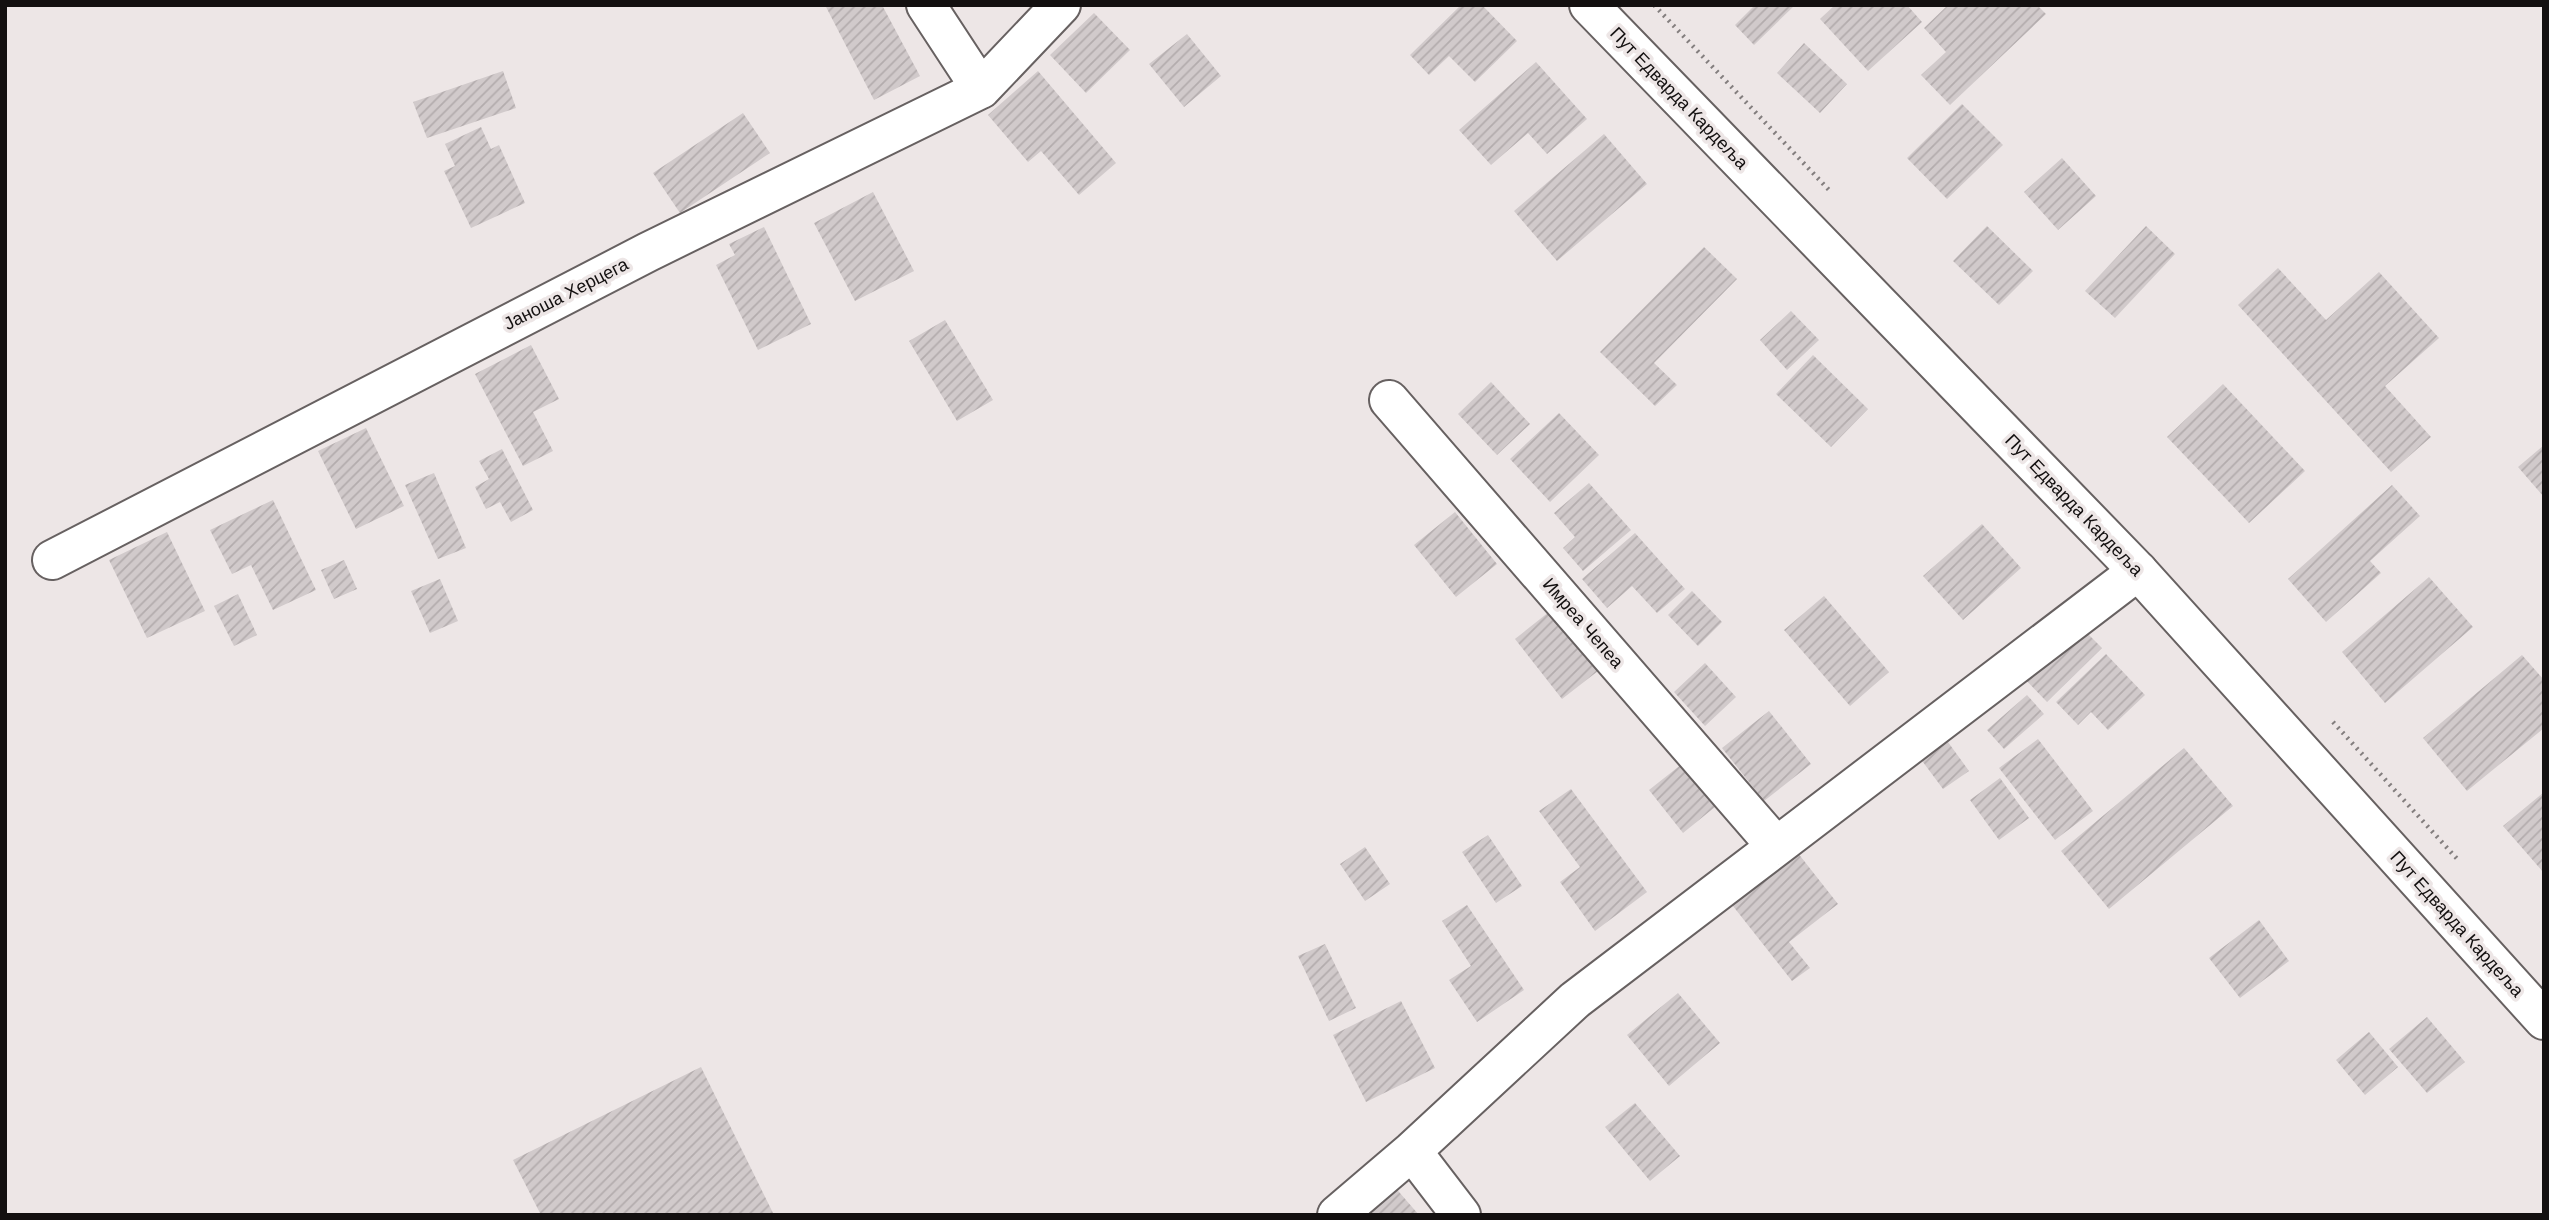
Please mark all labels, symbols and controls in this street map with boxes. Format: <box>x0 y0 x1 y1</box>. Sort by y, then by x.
street label: Пут Едварда Кардеља <box>1606 23 1753 174</box>
street label: Јаноша Херцега <box>501 254 632 334</box>
street label: Пут Едварда Кардеља <box>2001 430 2148 581</box>
street label: Имреа Чепеа <box>1539 574 1628 673</box>
street label: Пут Едварда Кардеља <box>2386 847 2528 1002</box>

